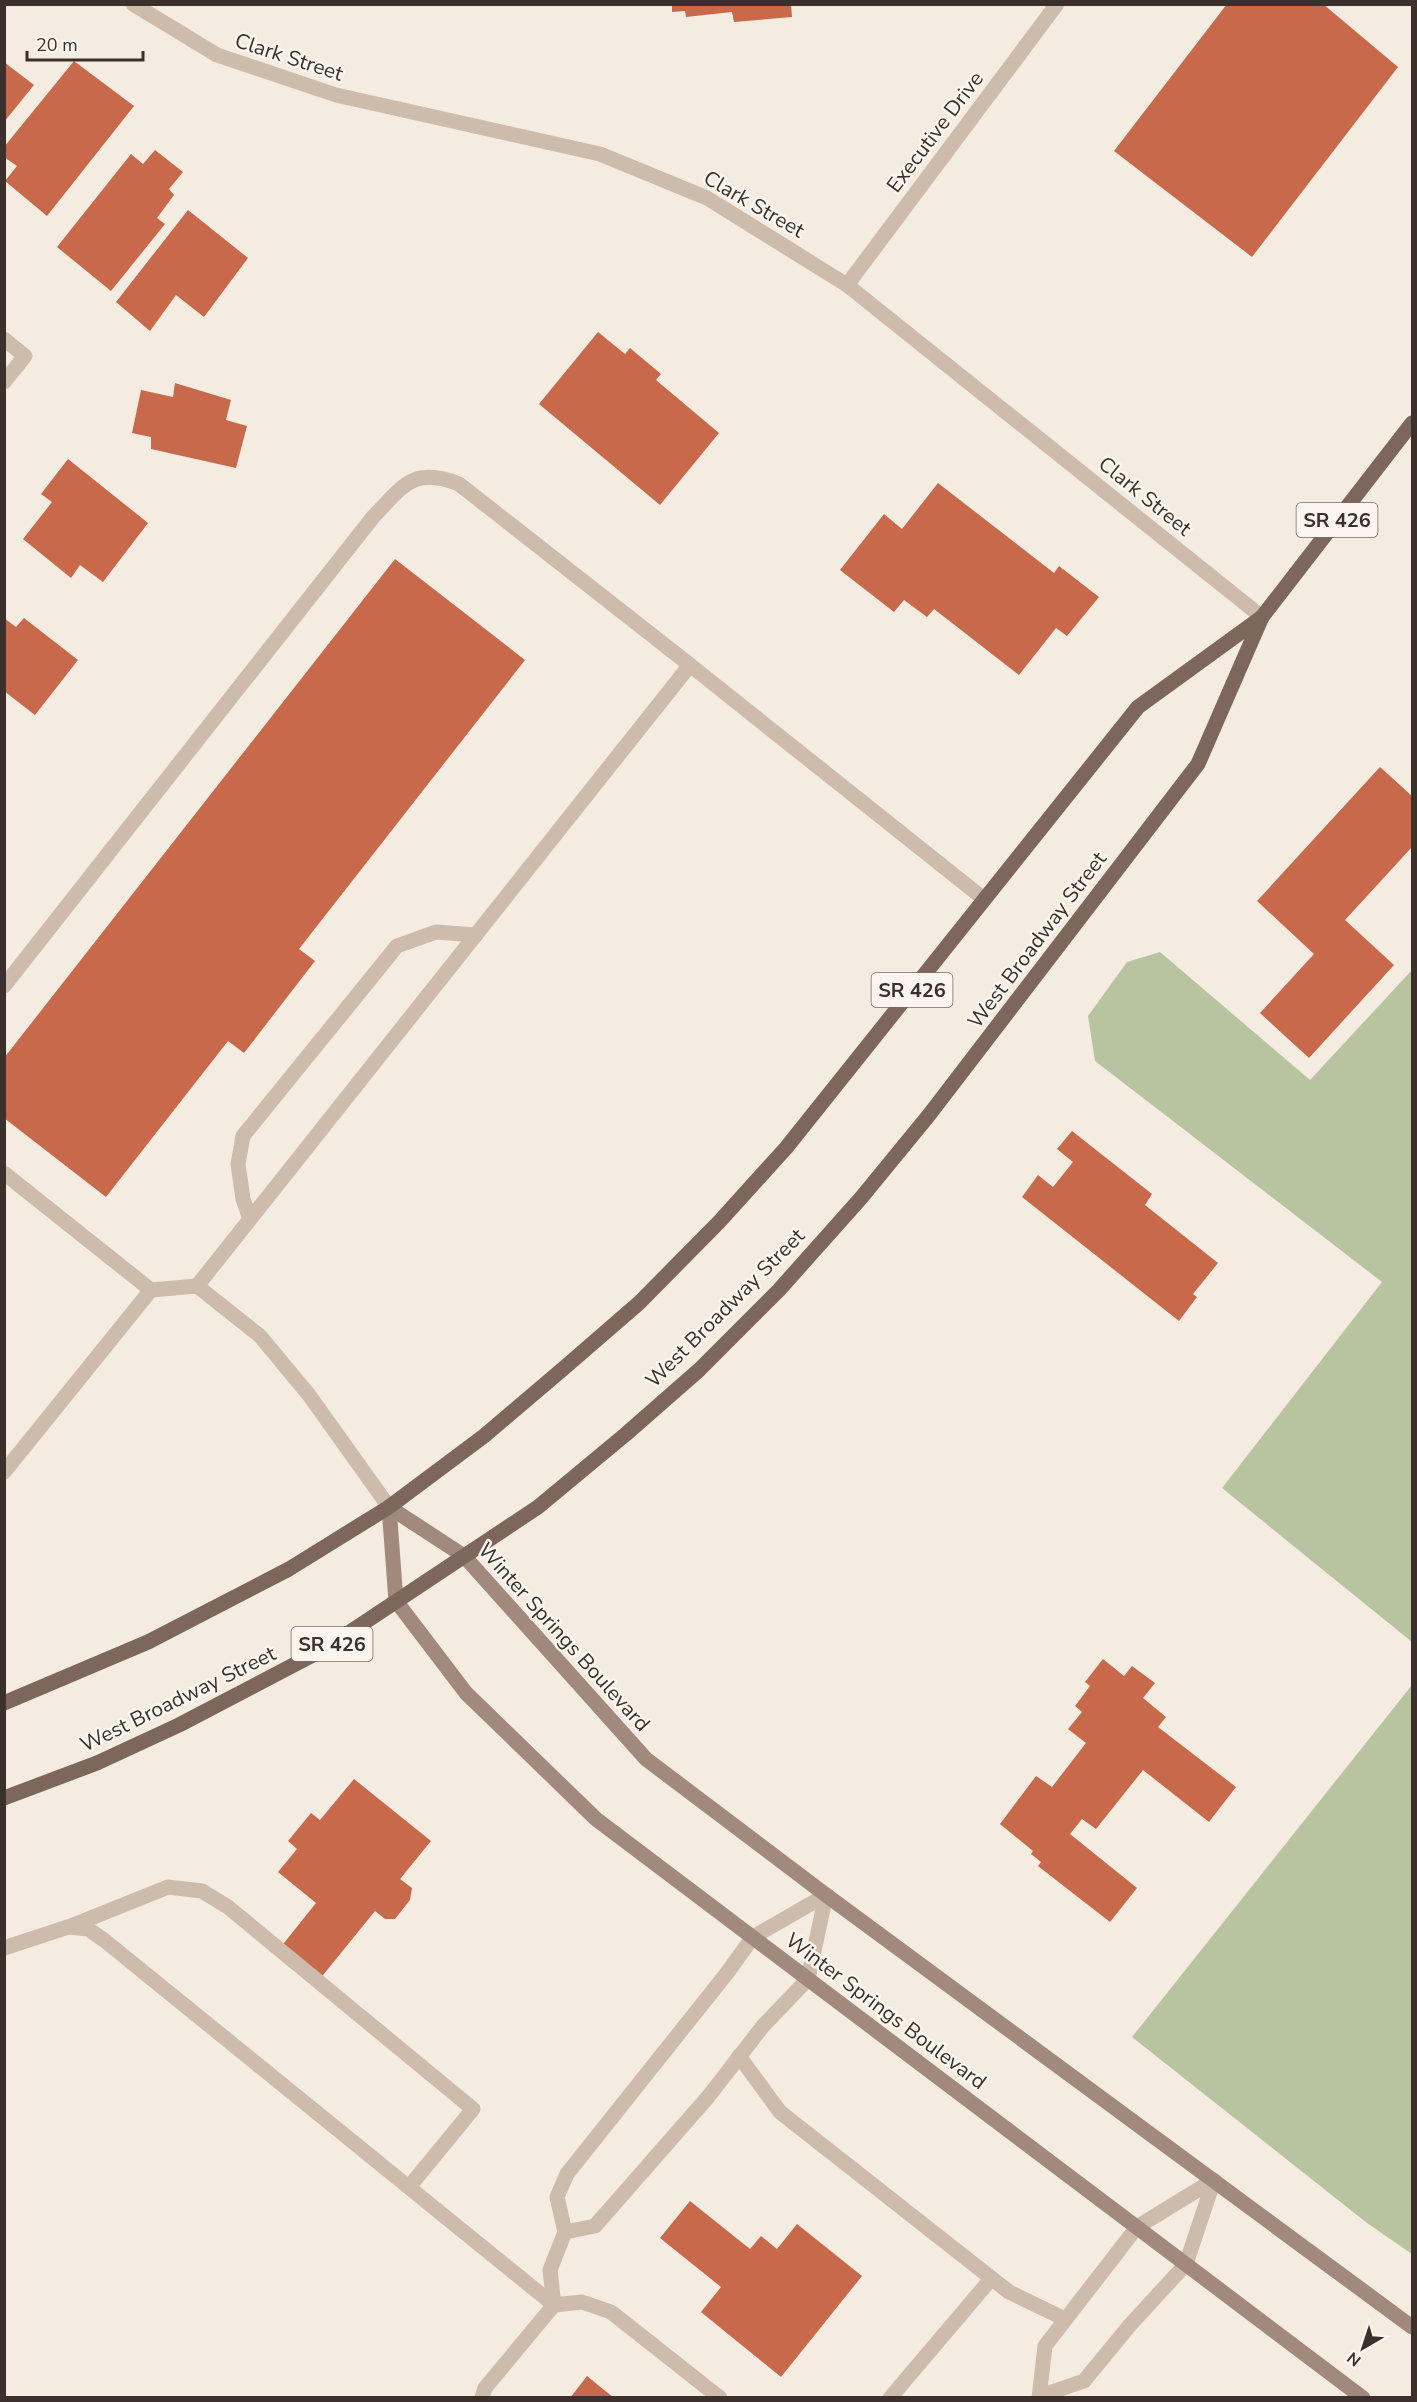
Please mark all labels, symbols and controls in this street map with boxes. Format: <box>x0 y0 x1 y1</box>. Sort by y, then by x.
scale bar <box>27 24 142 62</box>
street label: Clark Street <box>231 26 347 88</box>
text: 20 m <box>36 33 78 57</box>
street label: Executive Drive <box>880 66 990 198</box>
street label: Clark Street <box>698 164 810 244</box>
street label: Clark Street <box>1093 450 1198 543</box>
road number: SR 426 <box>1296 503 1378 537</box>
street label: West Broadway Street <box>961 845 1113 1034</box>
road number: SR 426 <box>872 973 952 1007</box>
street label: West Broadway Street <box>639 1222 811 1394</box>
street label: Winter Springs Boulevard <box>472 1537 656 1737</box>
road number: SR 426 <box>292 1627 372 1661</box>
street label: West Broadway Street <box>76 1639 281 1759</box>
street label: Winter Springs Boulevard <box>780 1926 992 2096</box>
north arrow <box>1333 2318 1393 2378</box>
text: N <box>1343 2347 1366 2371</box>

